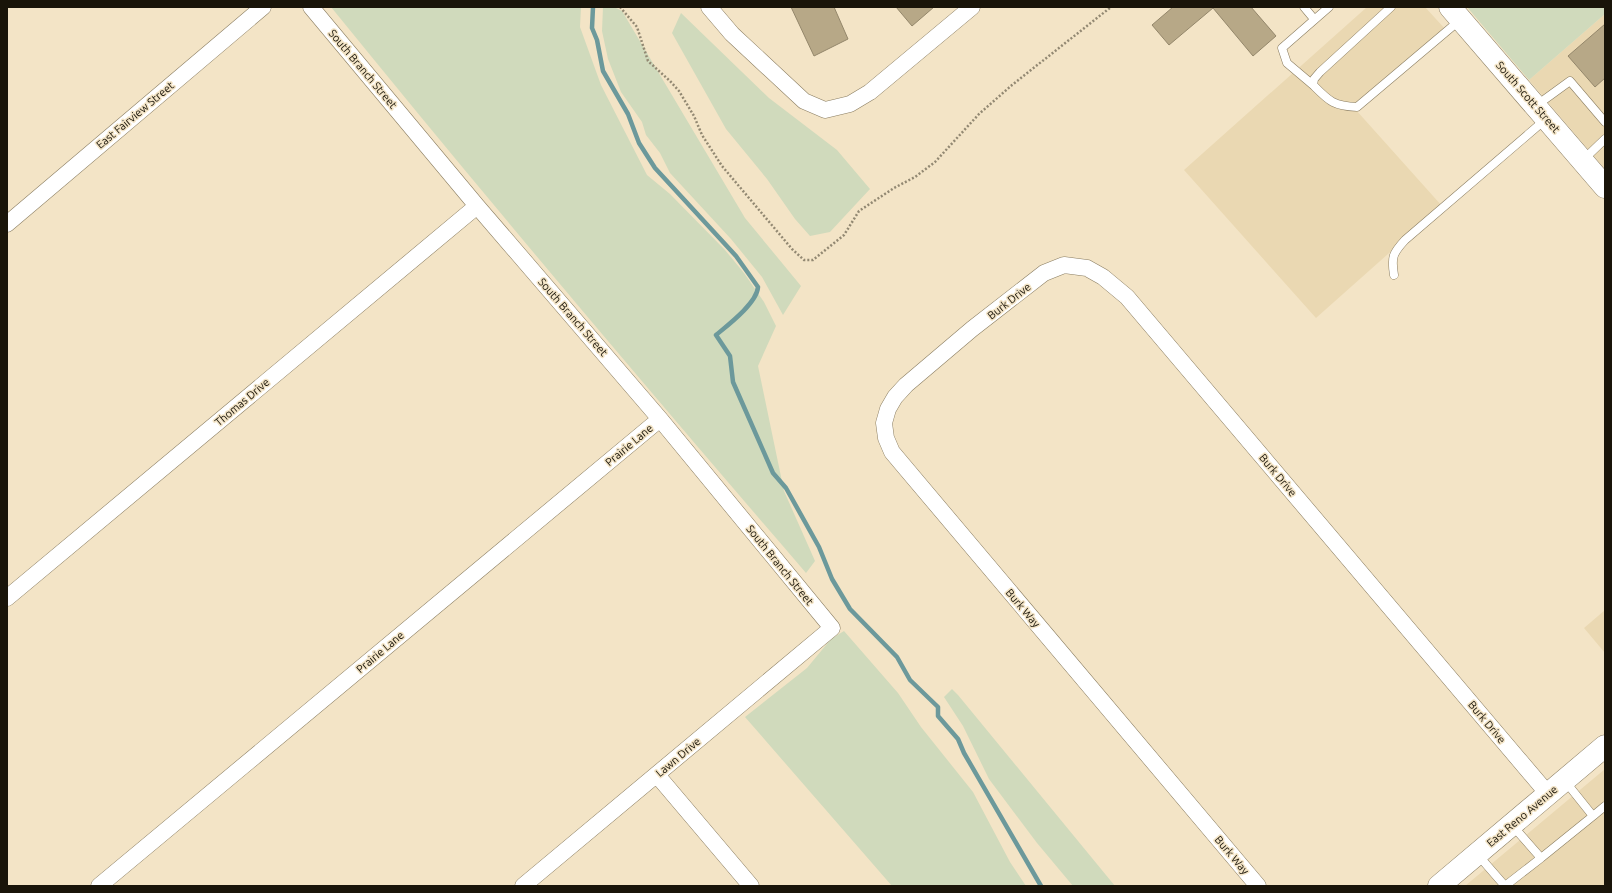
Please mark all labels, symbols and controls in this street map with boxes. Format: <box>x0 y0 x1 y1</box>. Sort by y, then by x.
street label: South Branch Street <box>326 27 400 111</box>
street label: South Scott Street <box>1494 59 1563 136</box>
street label: East Fairview Street <box>94 79 177 151</box>
street label: South Branch Street <box>536 276 611 359</box>
street label: Burk Drive <box>985 280 1033 322</box>
street label: Thomas Drive <box>212 376 272 428</box>
street label: Prairie Lane <box>603 422 655 468</box>
street label: Burk Drive <box>1257 451 1299 499</box>
street label: South Branch Street <box>744 523 816 608</box>
street label: Burk Way <box>1003 586 1043 630</box>
street label: Prairie Lane <box>354 629 406 675</box>
street label: Burk Drive <box>1466 698 1508 746</box>
street label: Lawn Drive <box>653 735 703 779</box>
street label: East Reno Avenue <box>1484 783 1560 849</box>
street label: Burk Way <box>1212 833 1252 877</box>

